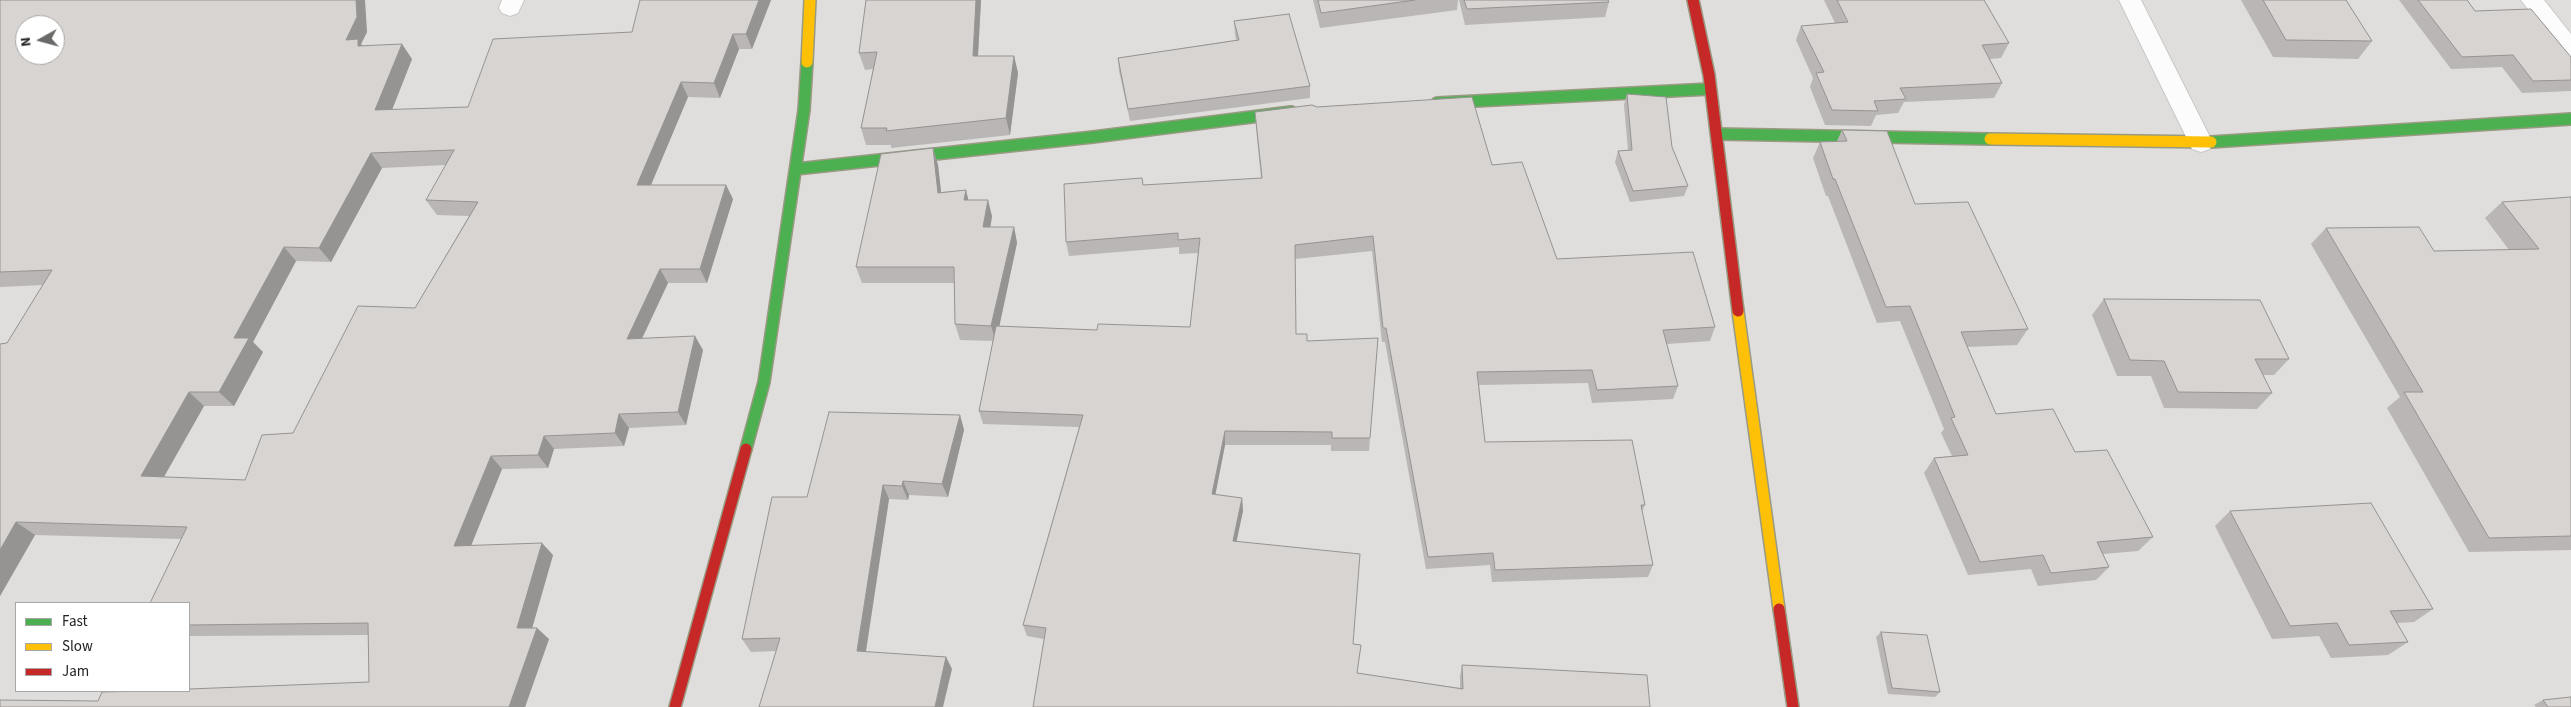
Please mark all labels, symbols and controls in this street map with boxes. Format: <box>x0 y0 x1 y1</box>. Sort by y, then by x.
north arrow <box>15 15 65 65</box>
text: N <box>16 36 37 48</box>
legend <box>15 602 190 692</box>
text: Fast <box>62 611 88 632</box>
text: Slow <box>62 636 93 657</box>
text: Jam <box>62 661 89 682</box>

